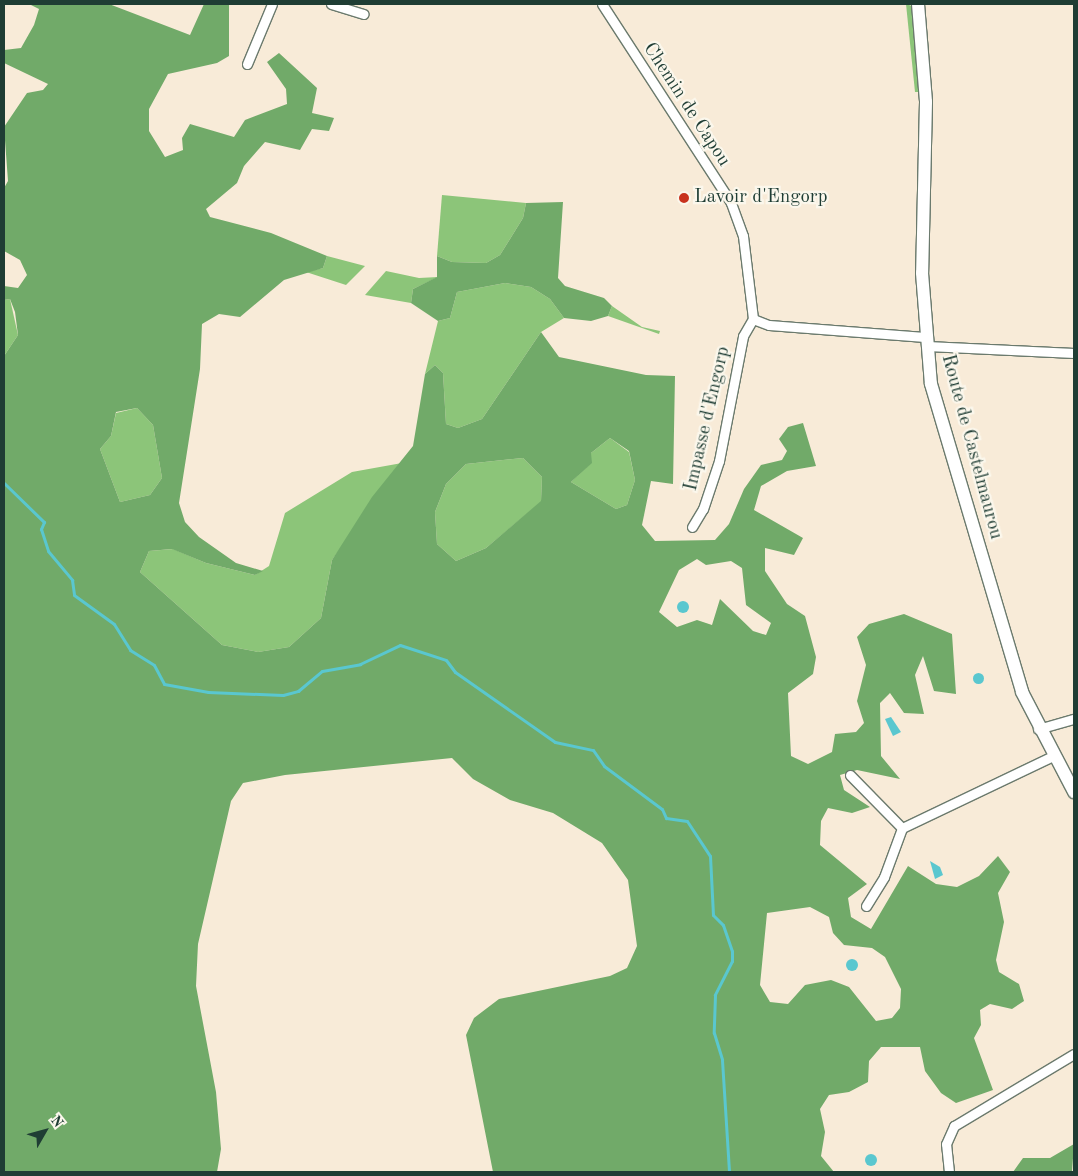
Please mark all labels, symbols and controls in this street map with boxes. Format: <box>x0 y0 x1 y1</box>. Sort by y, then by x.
street label: Chemin de Capou <box>637 39 735 171</box>
place label: Lavoir d'Engorp <box>694 187 827 209</box>
marker: Lavoir d'Engorp <box>678 192 690 204</box>
street label: Impasse d'Engorp <box>680 345 736 493</box>
street label: Route de Castelmaurou <box>935 352 1007 542</box>
north arrow <box>20 1106 70 1156</box>
text: N <box>48 1113 66 1130</box>

